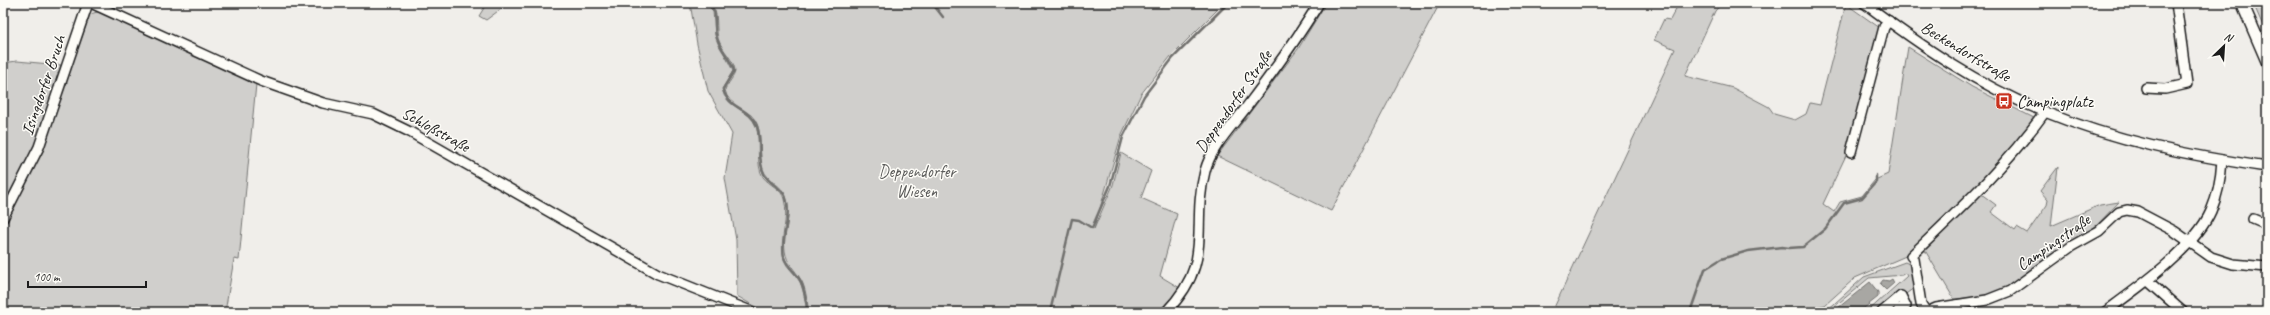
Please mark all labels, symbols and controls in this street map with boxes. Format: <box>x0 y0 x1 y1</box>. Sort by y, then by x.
street label: Beckendorfstraße <box>1917 16 2016 87</box>
north arrow <box>2204 26 2244 66</box>
text: N <box>2222 29 2236 46</box>
street label: Isingdorfer Bruch <box>17 31 71 138</box>
street label: Deppendorfer Straße <box>1190 45 1277 157</box>
bus stop icon: Campingplatz <box>1994 91 2014 111</box>
place label: Campingplatz <box>2017 91 2094 112</box>
street label: Schloßstraße <box>398 102 475 157</box>
park label: Deppendorfer Wiesen <box>879 161 957 202</box>
street label: Campingstraße <box>2012 209 2095 275</box>
scale bar <box>28 263 146 289</box>
text: 100 m <box>34 269 61 285</box>

